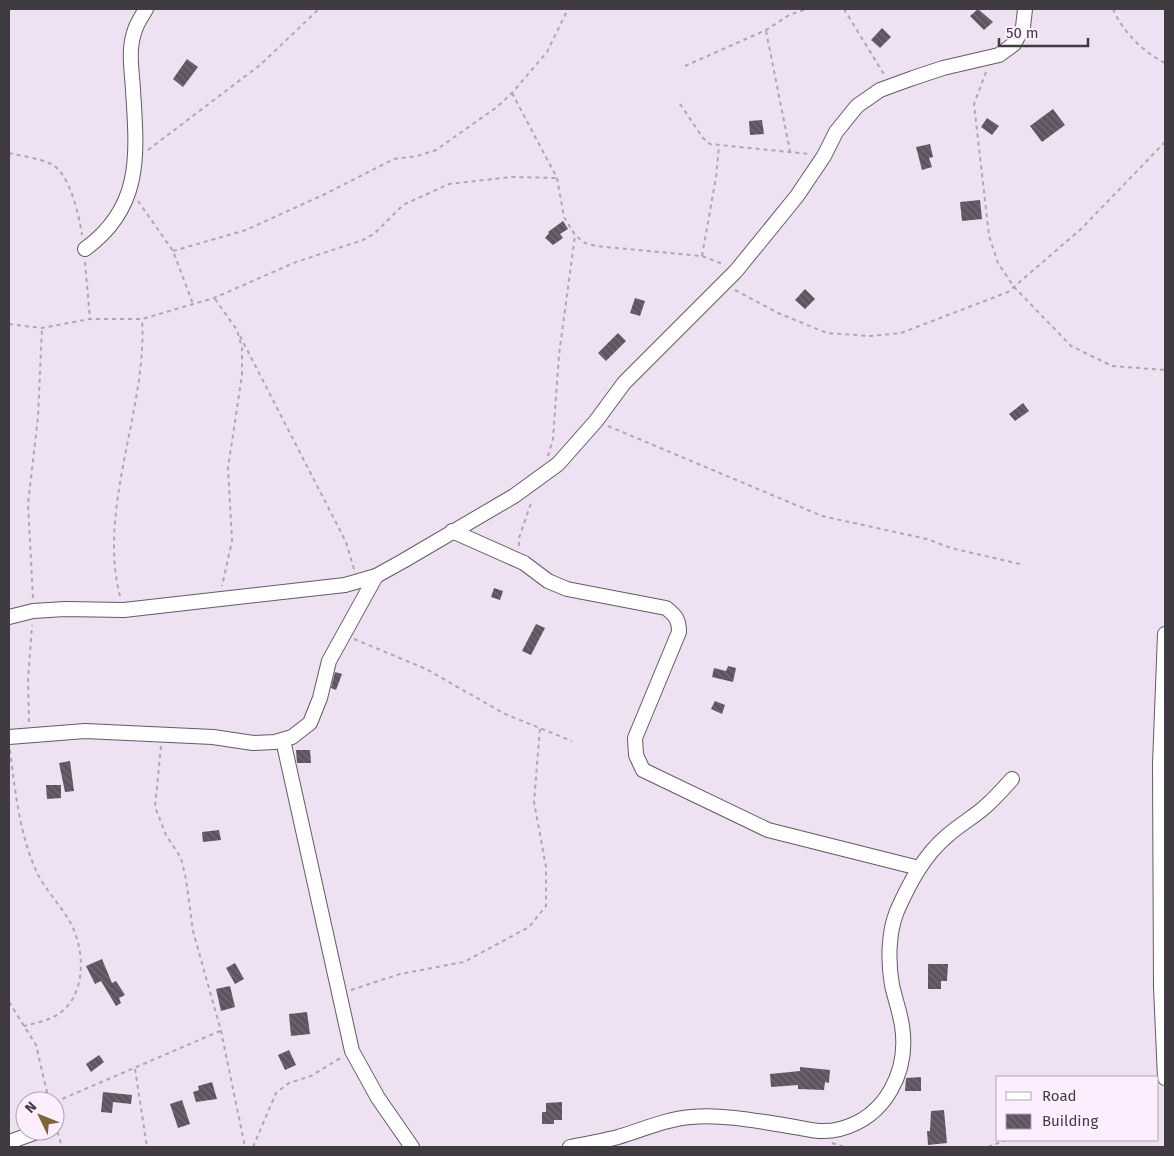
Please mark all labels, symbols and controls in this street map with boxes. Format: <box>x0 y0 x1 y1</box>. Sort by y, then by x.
scale bar <box>999 15 1088 47</box>
text: 50 m <box>1006 24 1039 42</box>
legend <box>996 1076 1159 1141</box>
text: Road <box>1042 1087 1077 1105</box>
north arrow <box>15 1091 65 1141</box>
text: N <box>21 1098 40 1117</box>
text: Building <box>1042 1112 1098 1130</box>

